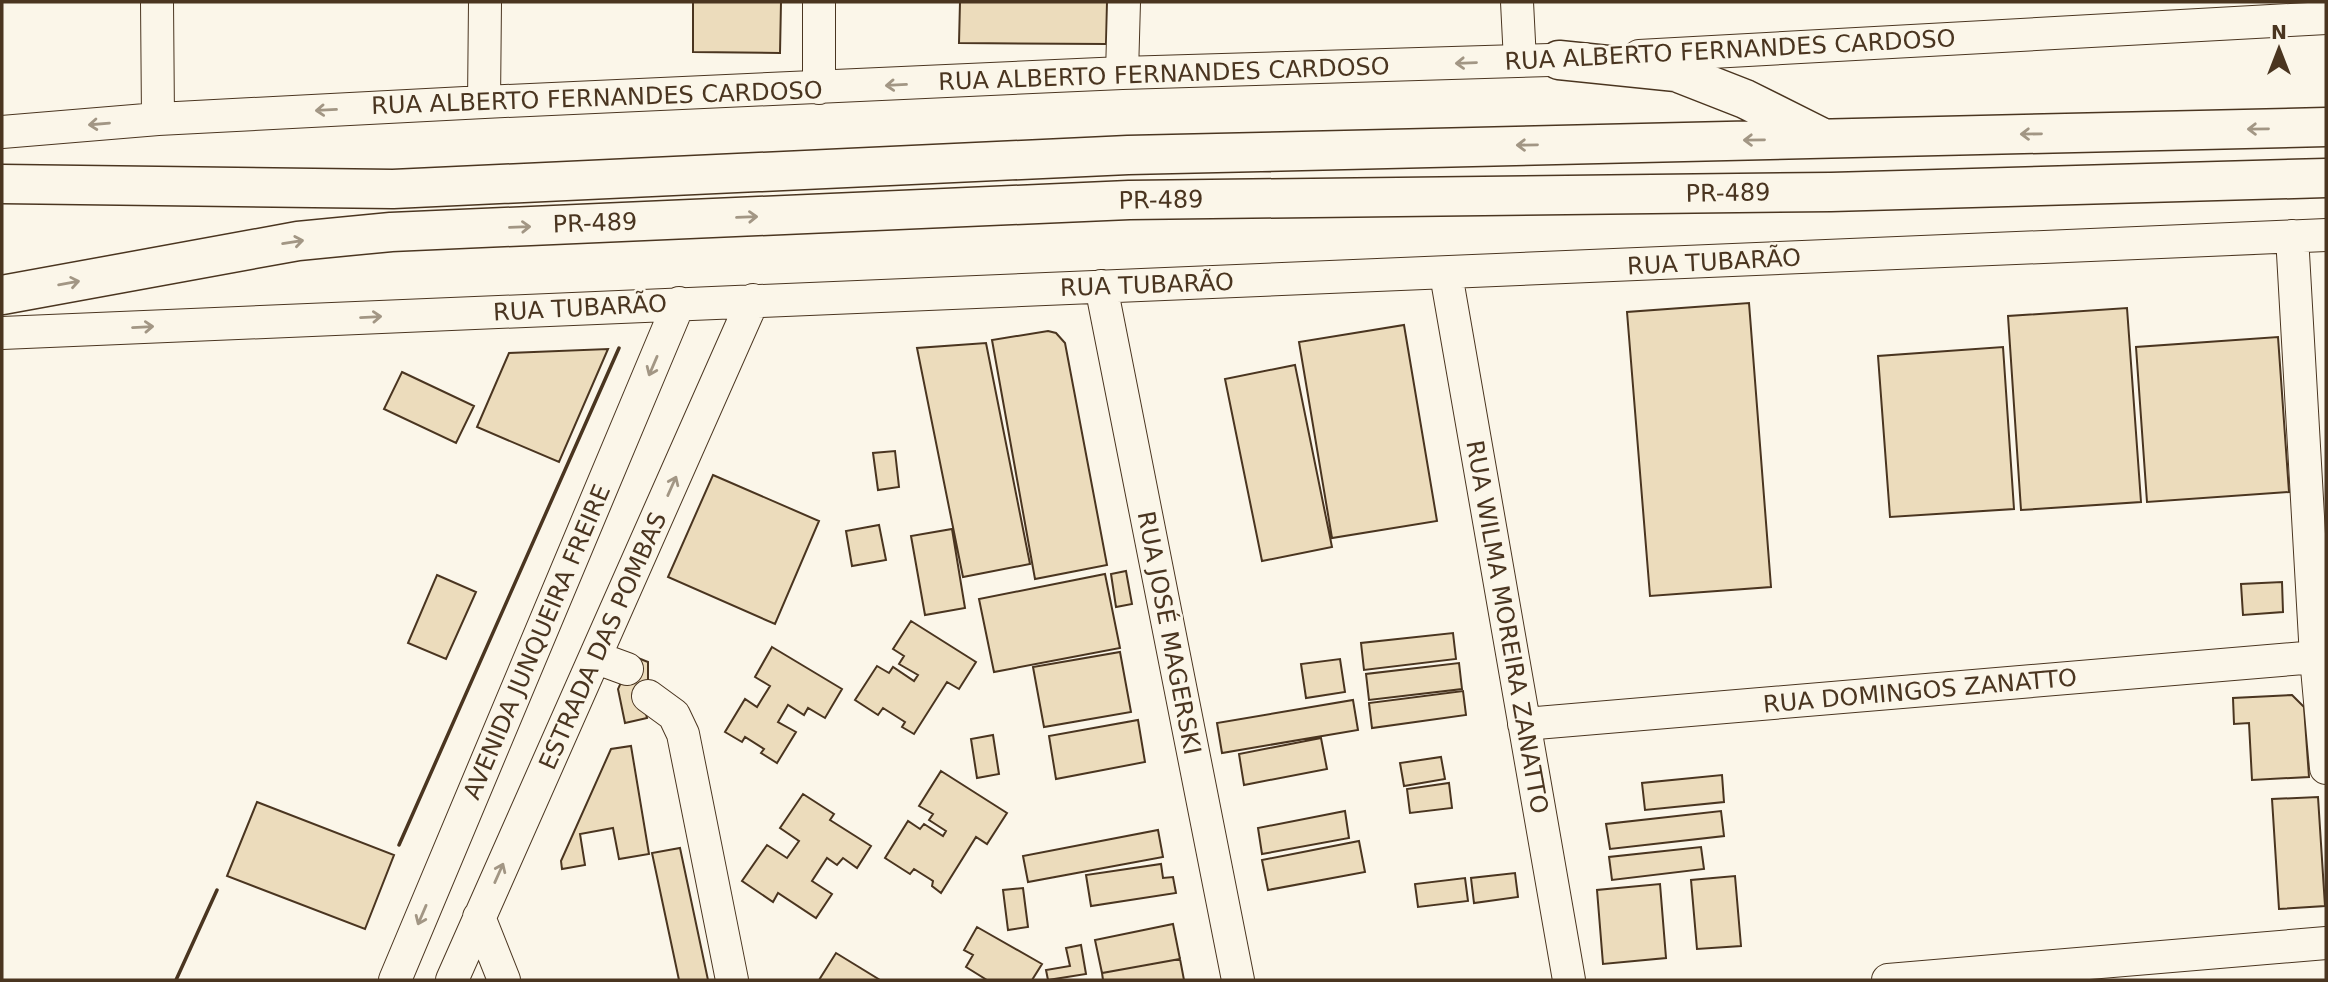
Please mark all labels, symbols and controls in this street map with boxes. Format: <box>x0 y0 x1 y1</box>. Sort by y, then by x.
north arrow <box>2244 14 2314 84</box>
text: N <box>2271 21 2287 43</box>
street label: RUA ALBERTO FERNANDES CARDOSO <box>1504 24 1956 76</box>
street label: RUA ALBERTO FERNANDES CARDOSO <box>938 52 1390 96</box>
one-way arrow <box>1455 56 1478 69</box>
street label: RUA ALBERTO FERNANDES CARDOSO <box>371 76 823 120</box>
one-way arrow <box>885 78 908 91</box>
one-way arrow <box>316 104 338 117</box>
one-way arrow <box>88 118 111 131</box>
one-way arrow <box>2247 122 2270 135</box>
one-way arrow <box>2019 127 2042 140</box>
one-way arrow <box>1743 133 1766 147</box>
one-way arrow <box>1515 139 1538 152</box>
street label: PR-489 <box>1685 178 1771 208</box>
street label: PR-489 <box>1118 185 1204 215</box>
street label: PR-489 <box>552 208 638 238</box>
one-way arrow <box>735 210 758 223</box>
one-way arrow <box>508 220 531 233</box>
one-way arrow <box>281 235 304 248</box>
street label: RUA TUBARÃO <box>1626 241 1802 281</box>
street label: RUA TUBARÃO <box>1059 266 1234 302</box>
one-way arrow <box>57 275 80 289</box>
street label: RUA TUBARÃO <box>492 287 668 327</box>
one-way arrow <box>359 310 382 323</box>
one-way arrow <box>132 320 155 333</box>
one-way arrow <box>646 355 659 376</box>
street label: RUA WILMA MOREIRA ZANATTO <box>1460 438 1554 816</box>
one-way arrow <box>666 476 679 497</box>
street label: AVENIDA JUNQUEIRA FREIRE <box>458 480 616 804</box>
street label: ESTRADA DAS POMBAS <box>534 508 672 774</box>
street label: RUA JOSÉ MAGERSKI <box>1132 509 1207 757</box>
street label: RUA DOMINGOS ZANATTO <box>1762 663 2078 719</box>
one-way arrow <box>493 863 506 884</box>
one-way arrow <box>415 903 428 925</box>

